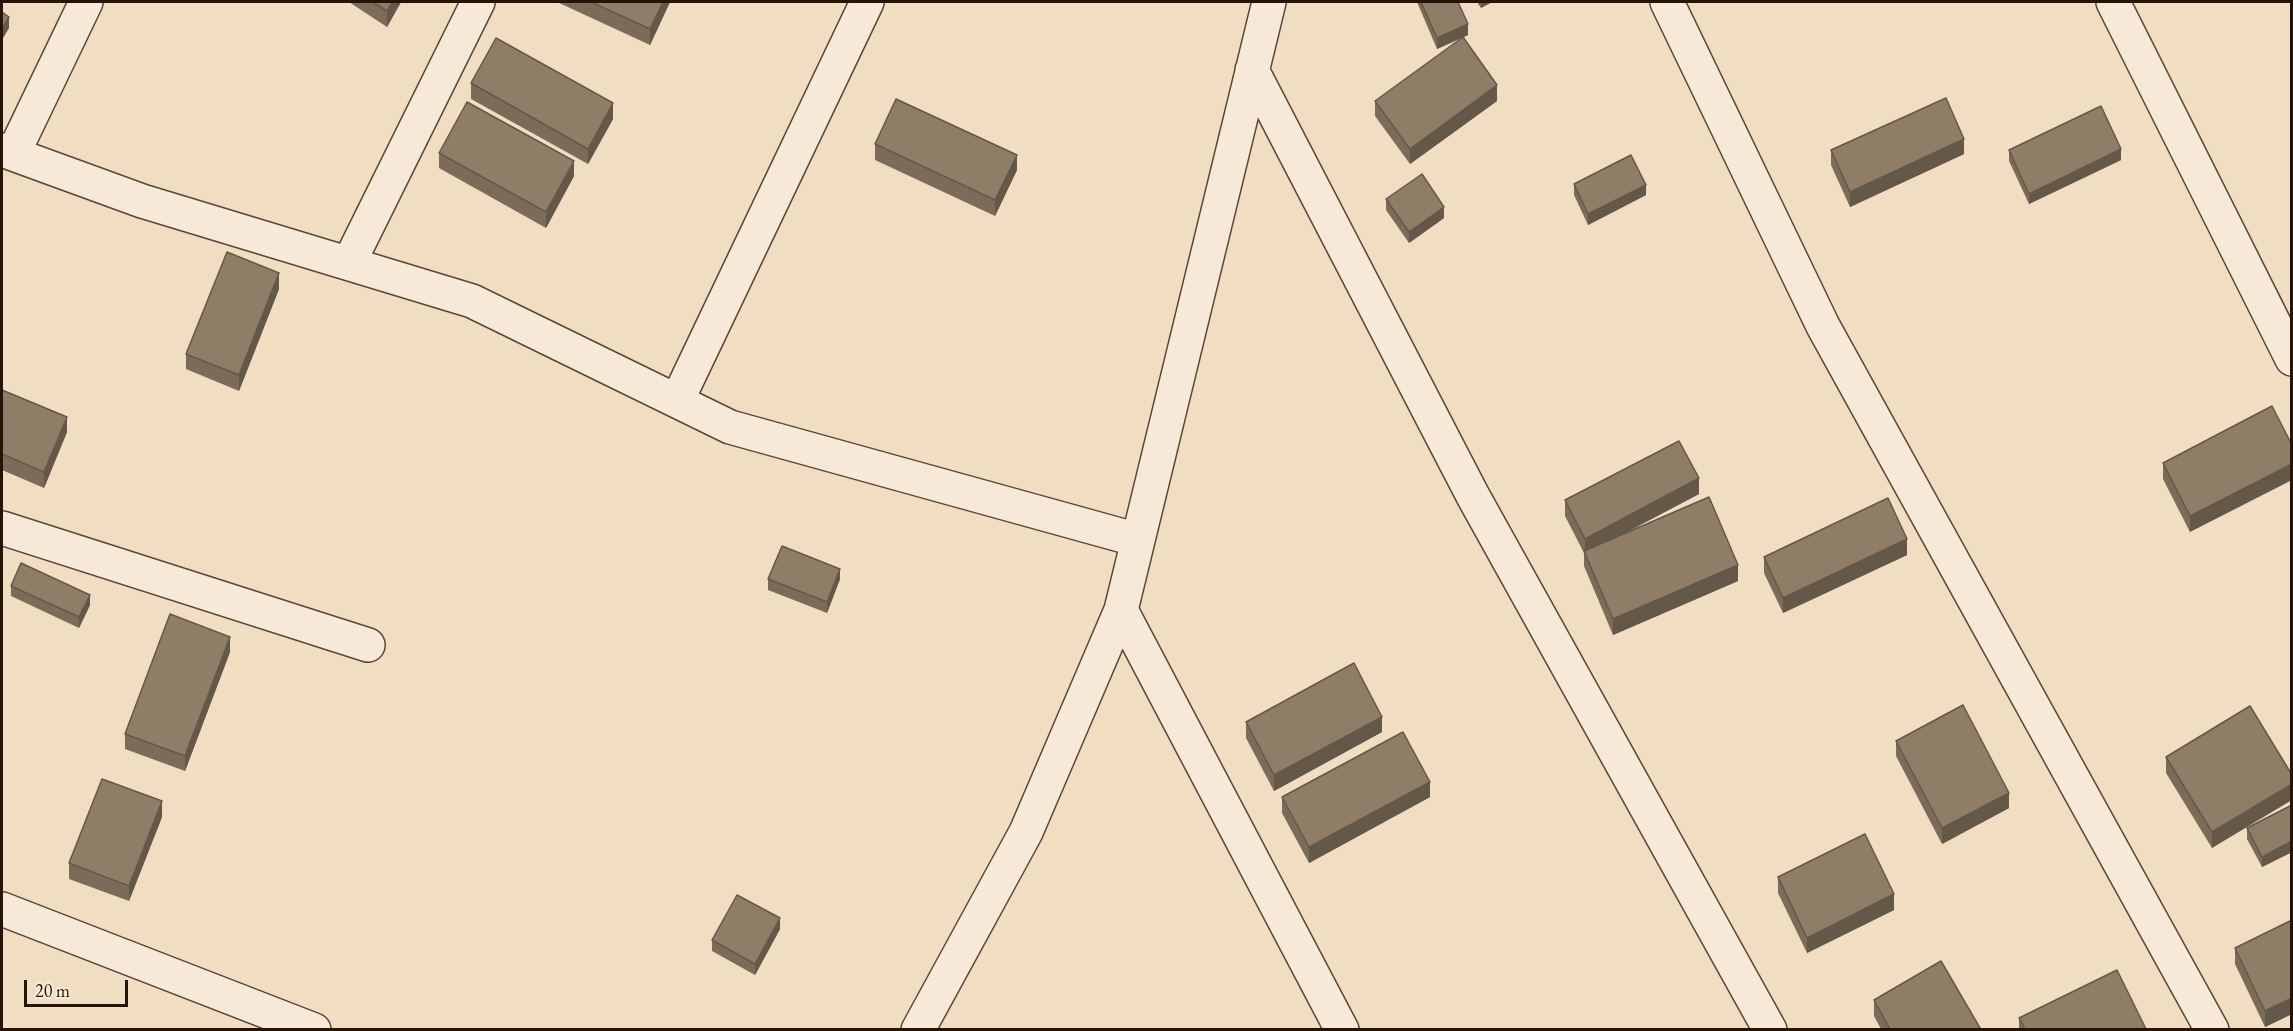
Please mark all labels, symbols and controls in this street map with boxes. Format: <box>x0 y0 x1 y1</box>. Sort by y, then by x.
scale bar <box>27 968 130 1006</box>
text: 20 m <box>35 979 70 1002</box>

